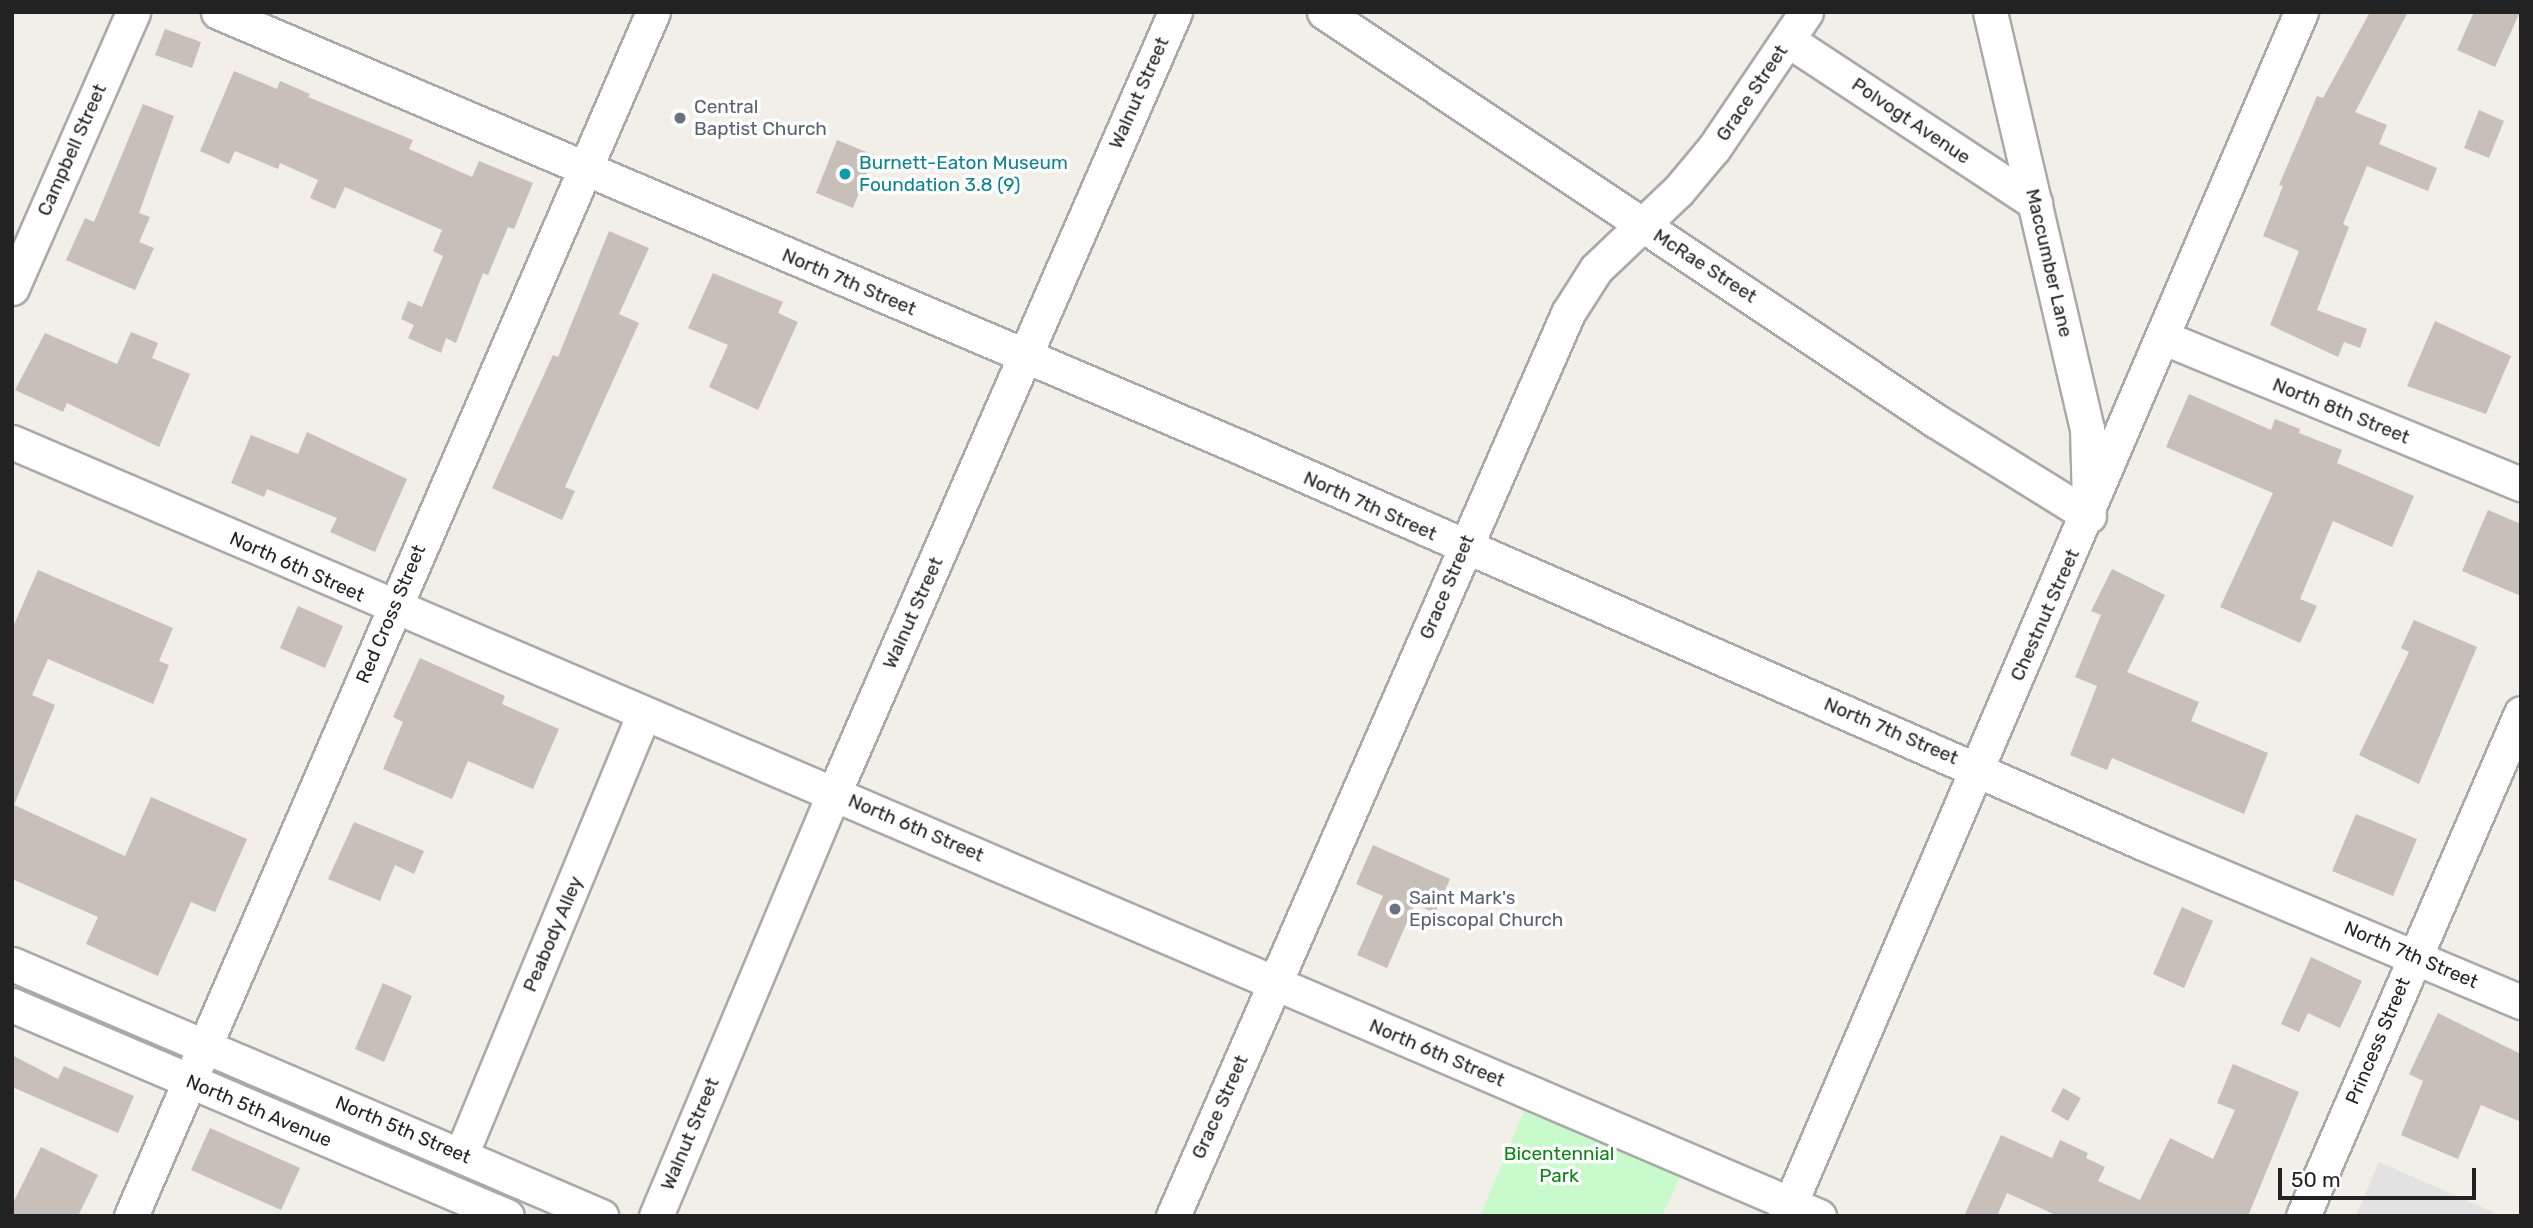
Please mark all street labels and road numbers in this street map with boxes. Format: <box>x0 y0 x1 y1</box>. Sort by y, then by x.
street label: Walnut Street <box>1104 34 1174 152</box>
street label: Grace Street <box>1711 41 1793 145</box>
street label: Polvogt Avenue <box>1847 73 1975 169</box>
street label: Campbell Street <box>33 80 111 220</box>
street label: Maccumber Lane <box>2021 186 2077 340</box>
street label: McRae Street <box>1649 224 1761 308</box>
street label: North 7th Street <box>779 244 919 320</box>
street label: North 8th Street <box>2269 373 2413 449</box>
street label: North 7th Street <box>1300 466 1440 546</box>
street label: North 6th Street <box>226 527 368 607</box>
street label: Grace Street <box>1415 531 1479 643</box>
street label: Red Cross Street <box>351 541 431 687</box>
street label: Chestnut Street <box>2006 546 2084 684</box>
street label: Walnut Street <box>878 554 948 672</box>
street label: North 7th Street <box>1821 693 1961 769</box>
street label: North 6th Street <box>845 789 987 867</box>
street label: Peabody Alley <box>518 872 588 996</box>
street label: North 7th Street <box>2341 917 2481 993</box>
street label: Princess Street <box>2341 974 2415 1108</box>
street label: North 6th Street <box>1366 1014 1508 1092</box>
street label: Grace Street <box>1187 1052 1253 1162</box>
street label: North 5th Avenue <box>183 1070 335 1152</box>
street label: Walnut Street <box>656 1074 724 1194</box>
street label: North 5th Street <box>332 1091 474 1169</box>

